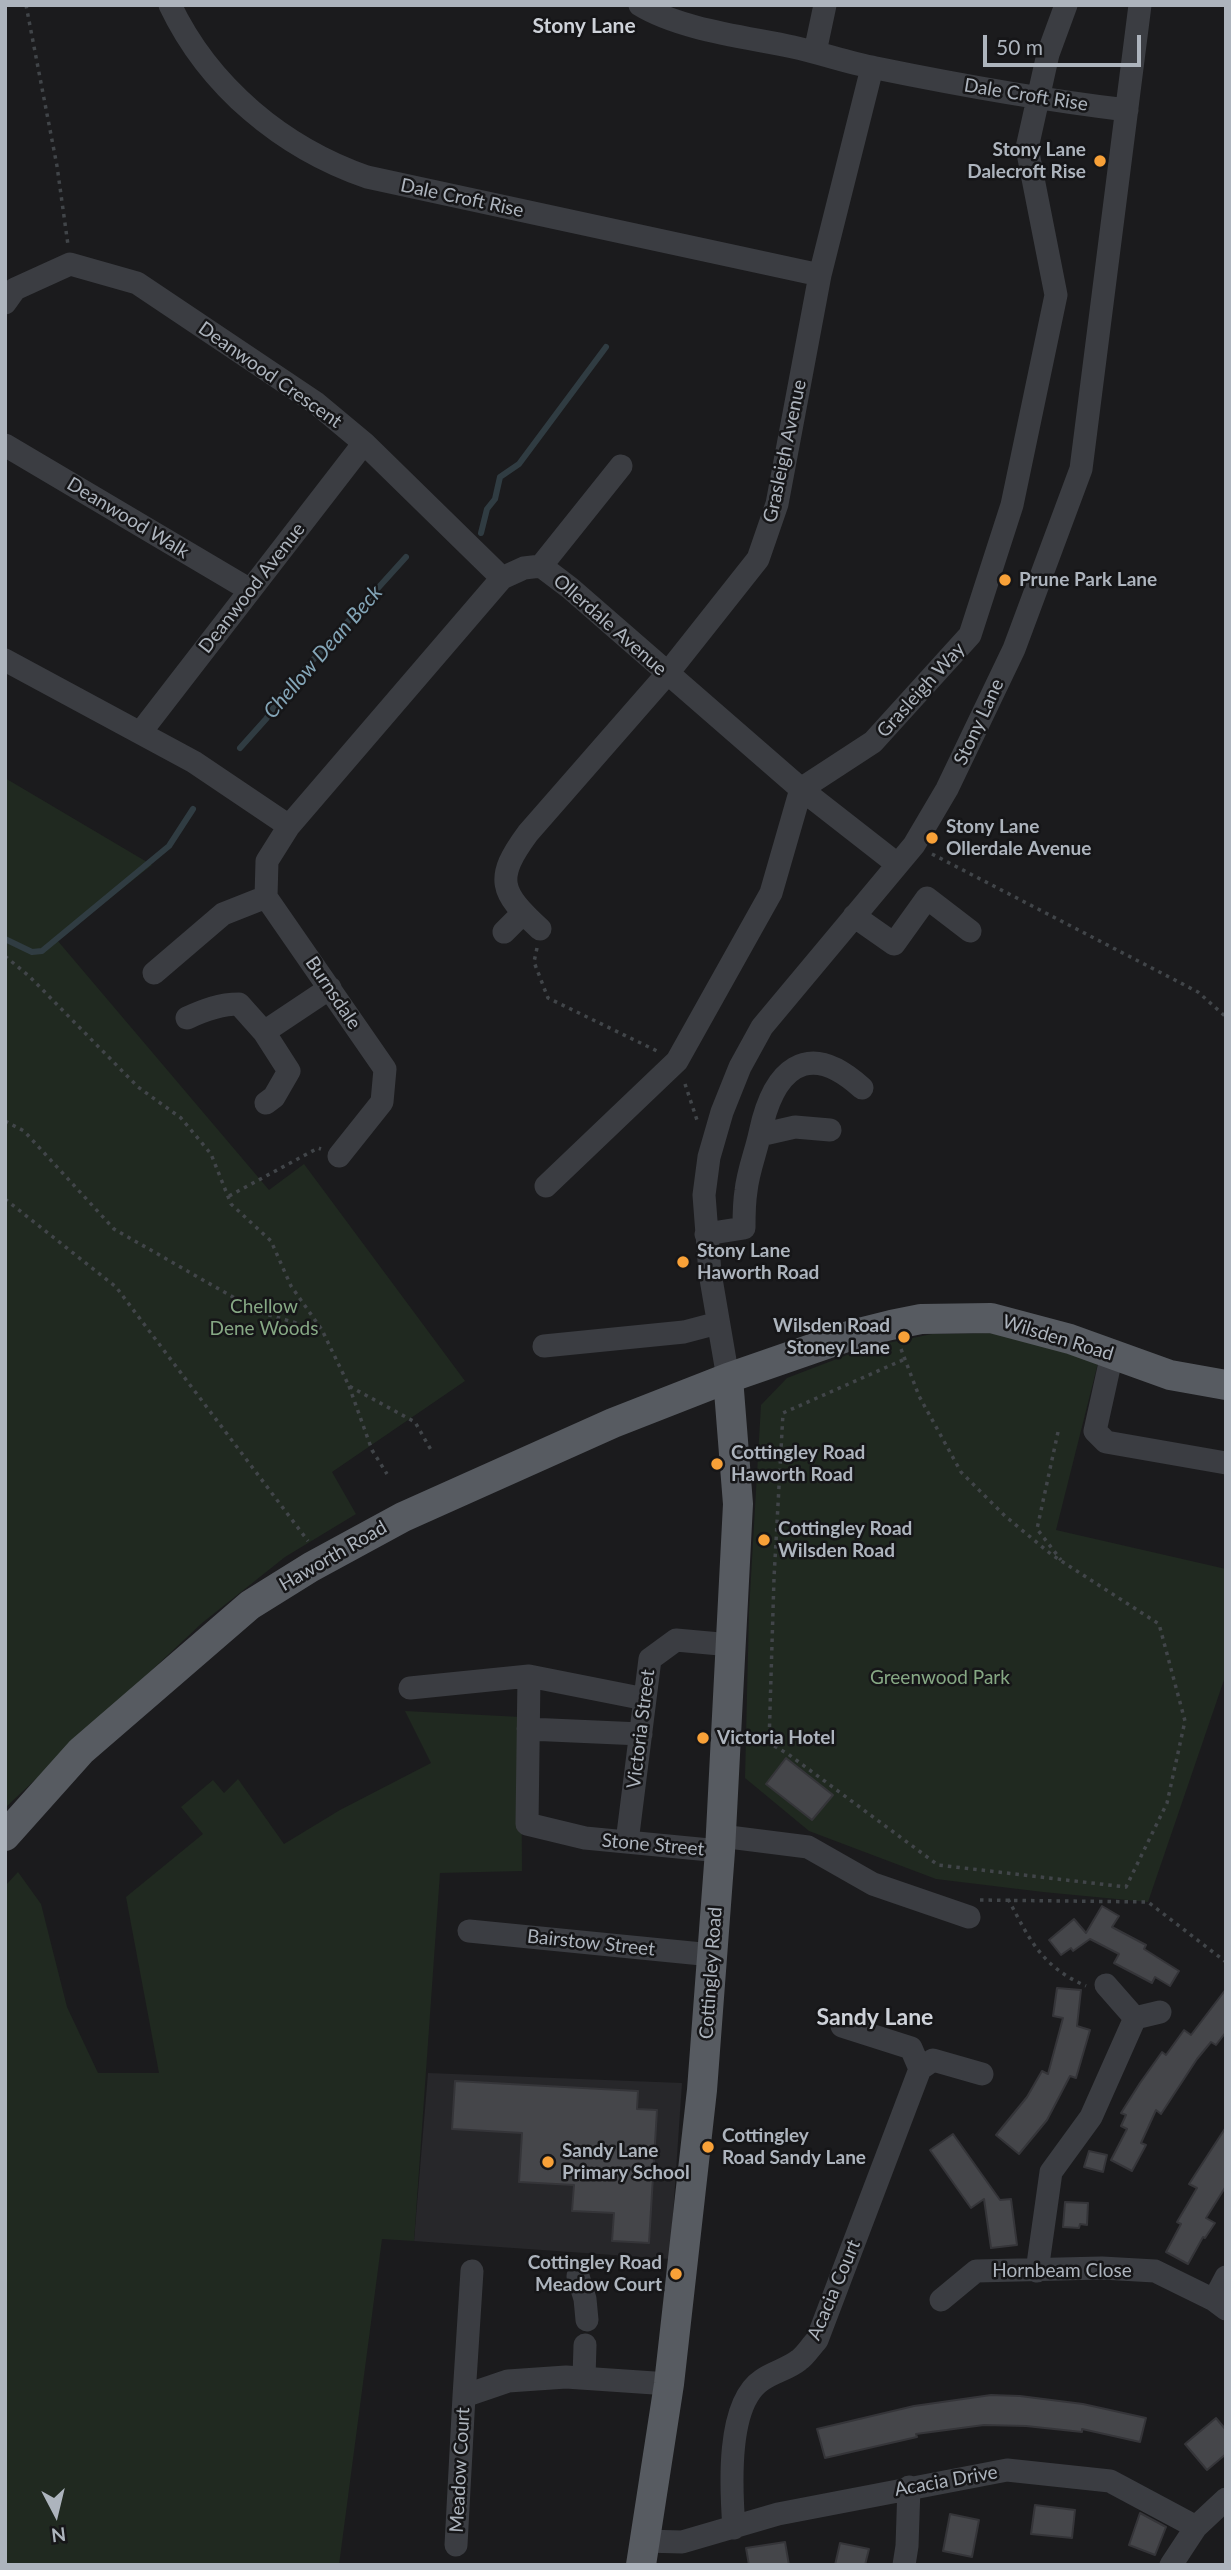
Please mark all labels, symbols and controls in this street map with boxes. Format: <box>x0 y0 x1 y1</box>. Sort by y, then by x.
district label: Stony Lane <box>532 13 636 39</box>
scale bar <box>986 21 1144 65</box>
text: 50 m <box>996 34 1043 59</box>
street label: Dale Croft Rise <box>962 74 1090 116</box>
place label: Stony Lane Dalecroft Rise <box>967 139 1086 183</box>
marker: Stony Lane Dalecroft Rise <box>1092 153 1108 169</box>
street label: Dale Croft Rise <box>398 174 526 222</box>
street label: Deanwood Crescent <box>194 317 346 433</box>
street label: Grasleigh Avenue <box>759 377 811 525</box>
street label: Deanwood Walk <box>63 473 193 563</box>
street label: Deanwood Avenue <box>194 518 310 658</box>
place label: Prune Park Lane <box>1019 569 1157 591</box>
street label: Ollerdale Avenue <box>549 570 671 680</box>
marker: Prune Park Lane <box>997 572 1013 588</box>
water label: Chellow Dean Beck <box>258 580 388 724</box>
street label: Grasleigh Way <box>872 638 970 742</box>
street label: Stony Lane <box>949 675 1009 769</box>
place label: Stony Lane Ollerdale Avenue <box>946 816 1091 860</box>
marker: Stony Lane Ollerdale Avenue <box>924 830 940 846</box>
street label: Burnsdale <box>300 952 366 1034</box>
place label: Stony Lane Haworth Road <box>697 1240 819 1284</box>
marker: Stony Lane Haworth Road <box>675 1254 691 1270</box>
park label: Chellow Dene Woods <box>210 1296 318 1340</box>
street label: Wilsden Road <box>1000 1310 1116 1366</box>
place label: Wilsden Road Stoney Lane <box>773 1315 890 1359</box>
marker: Wilsden Road Stoney Lane <box>896 1329 912 1345</box>
place label: Cottingley Road Haworth Road <box>731 1442 865 1486</box>
marker: Cottingley Road Haworth Road <box>709 1456 725 1472</box>
street label: Haworth Road <box>275 1516 391 1596</box>
place label: Cottingley Road Wilsden Road <box>778 1518 912 1562</box>
marker: Cottingley Road Wilsden Road <box>756 1532 772 1548</box>
park label: Greenwood Park <box>870 1667 1010 1689</box>
street label: Victoria Street <box>622 1668 660 1790</box>
place label: Victoria Hotel <box>717 1727 835 1749</box>
marker: Victoria Hotel <box>695 1730 711 1746</box>
street label: Stone Street <box>601 1829 705 1861</box>
street label: Cottingley Road <box>695 1906 727 2040</box>
street label: Bairstow Street <box>526 1925 656 1961</box>
district label: Sandy Lane <box>817 2004 933 2032</box>
place label: Cottingley Road Sandy Lane <box>722 2125 866 2169</box>
marker: Cottingley Road Sandy Lane <box>700 2139 716 2155</box>
place label: Sandy Lane Primary School <box>562 2140 690 2184</box>
marker: Sandy Lane Primary School <box>540 2154 556 2170</box>
street label: Acacia Court <box>803 2236 865 2344</box>
place label: Cottingley Road Meadow Court <box>528 2252 662 2296</box>
street label: Hornbeam Close <box>992 2260 1132 2282</box>
marker: Cottingley Road Meadow Court <box>668 2266 684 2282</box>
street label: Meadow Court <box>445 2407 475 2533</box>
street label: Acacia Drive <box>893 2461 999 2501</box>
north arrow <box>21 2479 91 2549</box>
text: N <box>50 2523 67 2548</box>

